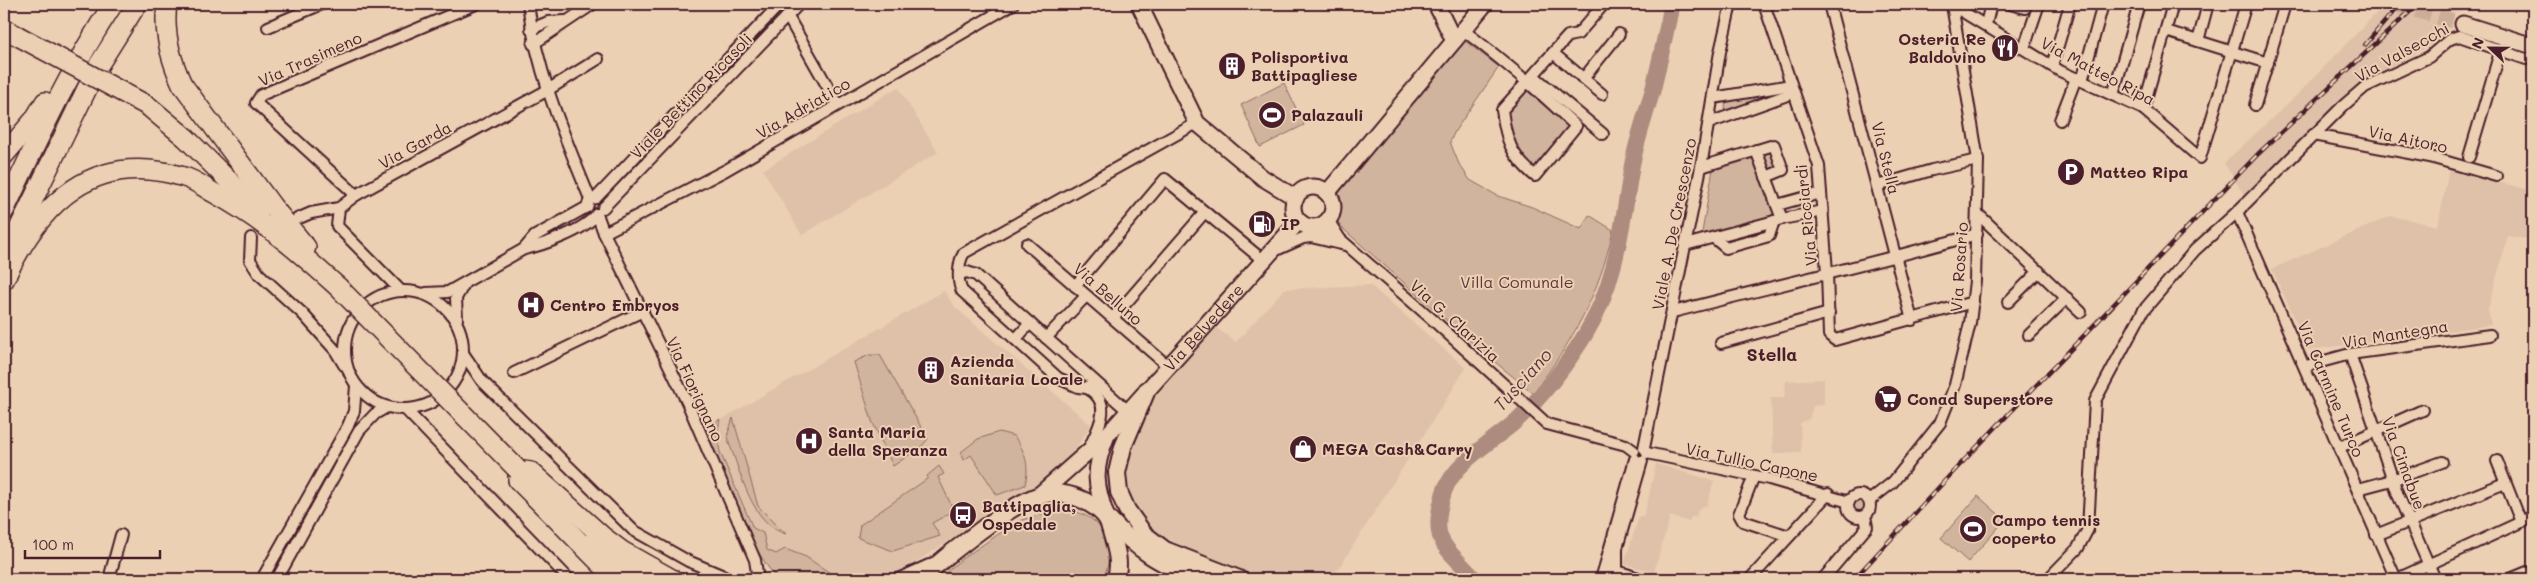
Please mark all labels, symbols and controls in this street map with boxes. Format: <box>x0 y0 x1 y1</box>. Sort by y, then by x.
street label: Via Valsecchi <box>2351 17 2453 86</box>
north arrow <box>2464 22 2514 72</box>
street label: Via Trasimeno <box>255 26 365 91</box>
street label: Viale Bettino Ricasoli <box>625 28 756 163</box>
place label: Osteria Re Baldovino <box>1898 28 1986 67</box>
street label: Via Matteo Ripa <box>2037 32 2159 110</box>
restaurant icon: Osteria Re Baldovino <box>1990 33 2020 63</box>
text: N <box>2467 34 2488 51</box>
place label: Polisportiva Battipagliese <box>1251 46 1358 85</box>
building icon: Polisportiva Battipagliese <box>1217 51 1247 81</box>
street label: Via Adriatico <box>752 72 854 143</box>
sports icon: Palazauli <box>1257 100 1287 130</box>
place label: Palazauli <box>1291 104 1364 125</box>
street label: Via Garda <box>375 116 455 173</box>
street label: Via Stella <box>1867 119 1906 196</box>
street label: Via Aitoro <box>2367 120 2450 157</box>
street label: Viale A. De Crescenzo <box>1647 136 1700 312</box>
parking icon: Matteo Ripa <box>2056 157 2086 187</box>
place label: Matteo Ripa <box>2090 161 2189 182</box>
street label: Via Ricciardi <box>1790 163 1821 267</box>
fuel station icon: IP <box>1247 209 1277 239</box>
place label: IP <box>1281 213 1300 234</box>
street label: Via Rosario <box>1945 221 1972 313</box>
street label: Via Belluno <box>1069 258 1147 330</box>
park label: Villa Comunale <box>1460 271 1574 292</box>
street label: Via G. Clarizia <box>1406 275 1505 367</box>
street label: Via Belvedere <box>1158 279 1248 375</box>
hospital icon: Centro Embryos <box>516 290 546 320</box>
place label: Centro Embryos <box>550 294 679 315</box>
street label: Via Mantegna <box>2340 315 2449 352</box>
street label: Via Carmine Turco <box>2293 318 2370 460</box>
street label: Via Fiorignano <box>662 333 729 444</box>
district label: Stella <box>1747 342 1797 366</box>
water label: Tusciano <box>1488 343 1557 416</box>
place label: Azienda Sanitaria Locale <box>950 350 1083 389</box>
building icon: Azienda Sanitaria Locale <box>916 355 946 385</box>
supermarket icon: Conad Superstore <box>1873 384 1903 414</box>
place label: Conad Superstore <box>1907 388 2053 409</box>
street label: Via Cimabue <box>2378 413 2431 513</box>
place label: Santa Maria della Speranza <box>828 421 948 460</box>
hospital icon: Santa Maria della Speranza <box>794 426 824 456</box>
shop icon: MEGA Cash&Carry <box>1288 434 1318 464</box>
street label: Via Tullio Capone <box>1684 437 1820 486</box>
place label: MEGA Cash&Carry <box>1322 438 1473 459</box>
place label: Battipaglia, Ospedale <box>982 495 1076 534</box>
bus stop icon: Battipaglia, Ospedale <box>948 500 978 530</box>
place label: Campo tennis coperto <box>1992 509 2100 548</box>
sports icon: Campo tennis coperto <box>1958 514 1988 544</box>
scale bar <box>25 528 160 560</box>
text: 100 m <box>32 534 74 554</box>

